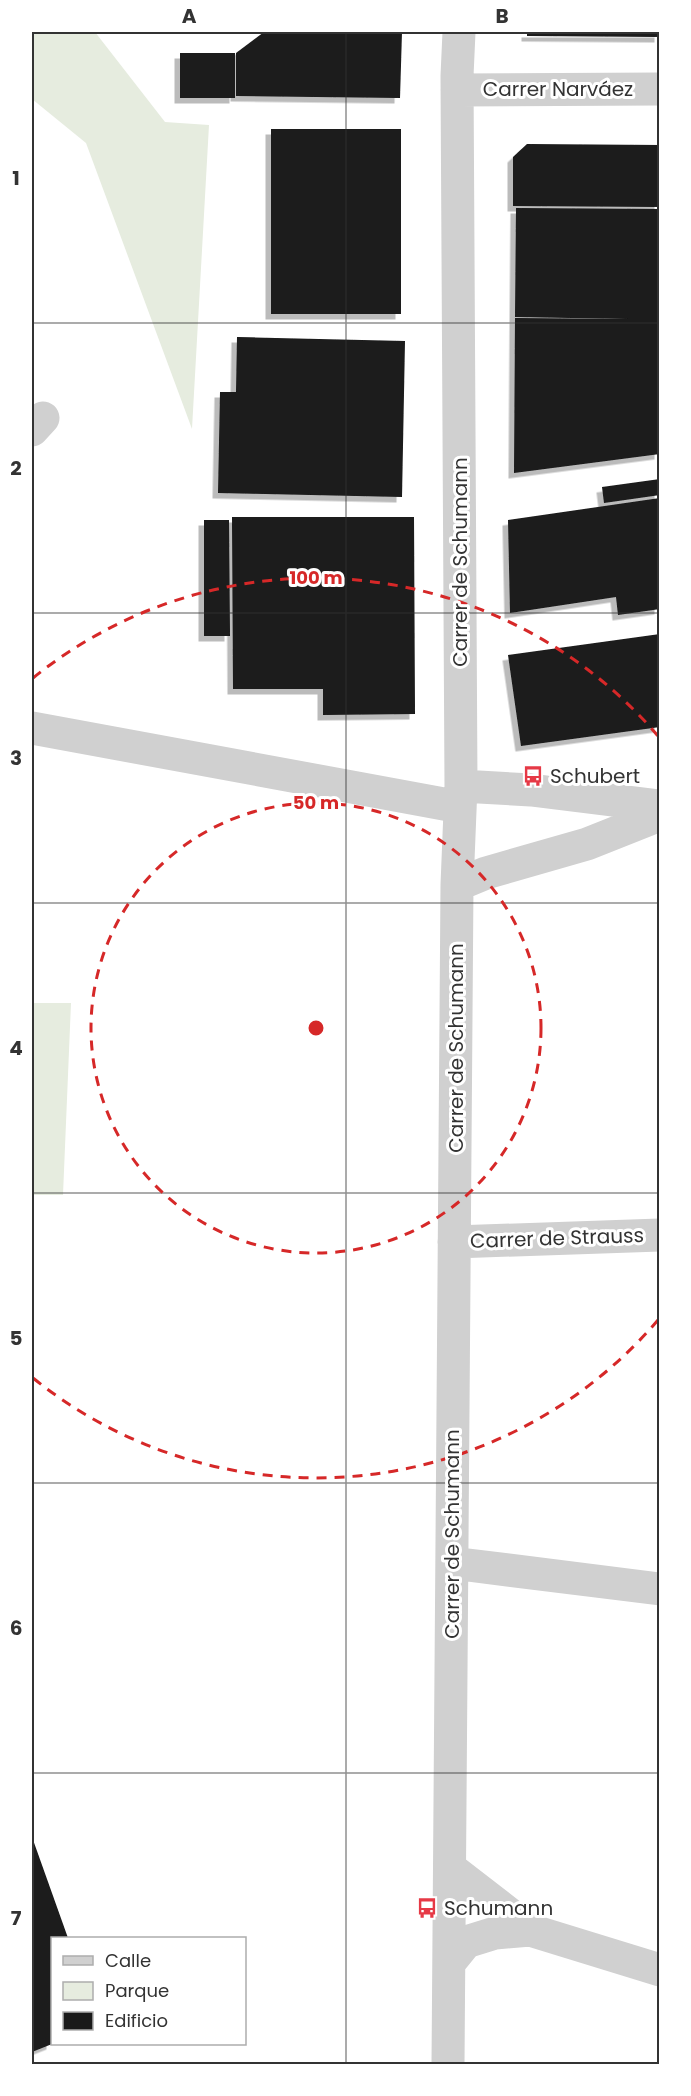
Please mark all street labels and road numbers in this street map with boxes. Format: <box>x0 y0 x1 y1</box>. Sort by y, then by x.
street label: Carrer Narváez <box>483 75 633 103</box>
street label: Carrer de Schumann <box>446 457 474 667</box>
street label: Carrer de Schumann <box>442 943 470 1153</box>
street label: Carrer de Strauss <box>470 1221 644 1255</box>
street label: Carrer de Schumann <box>438 1429 466 1639</box>

